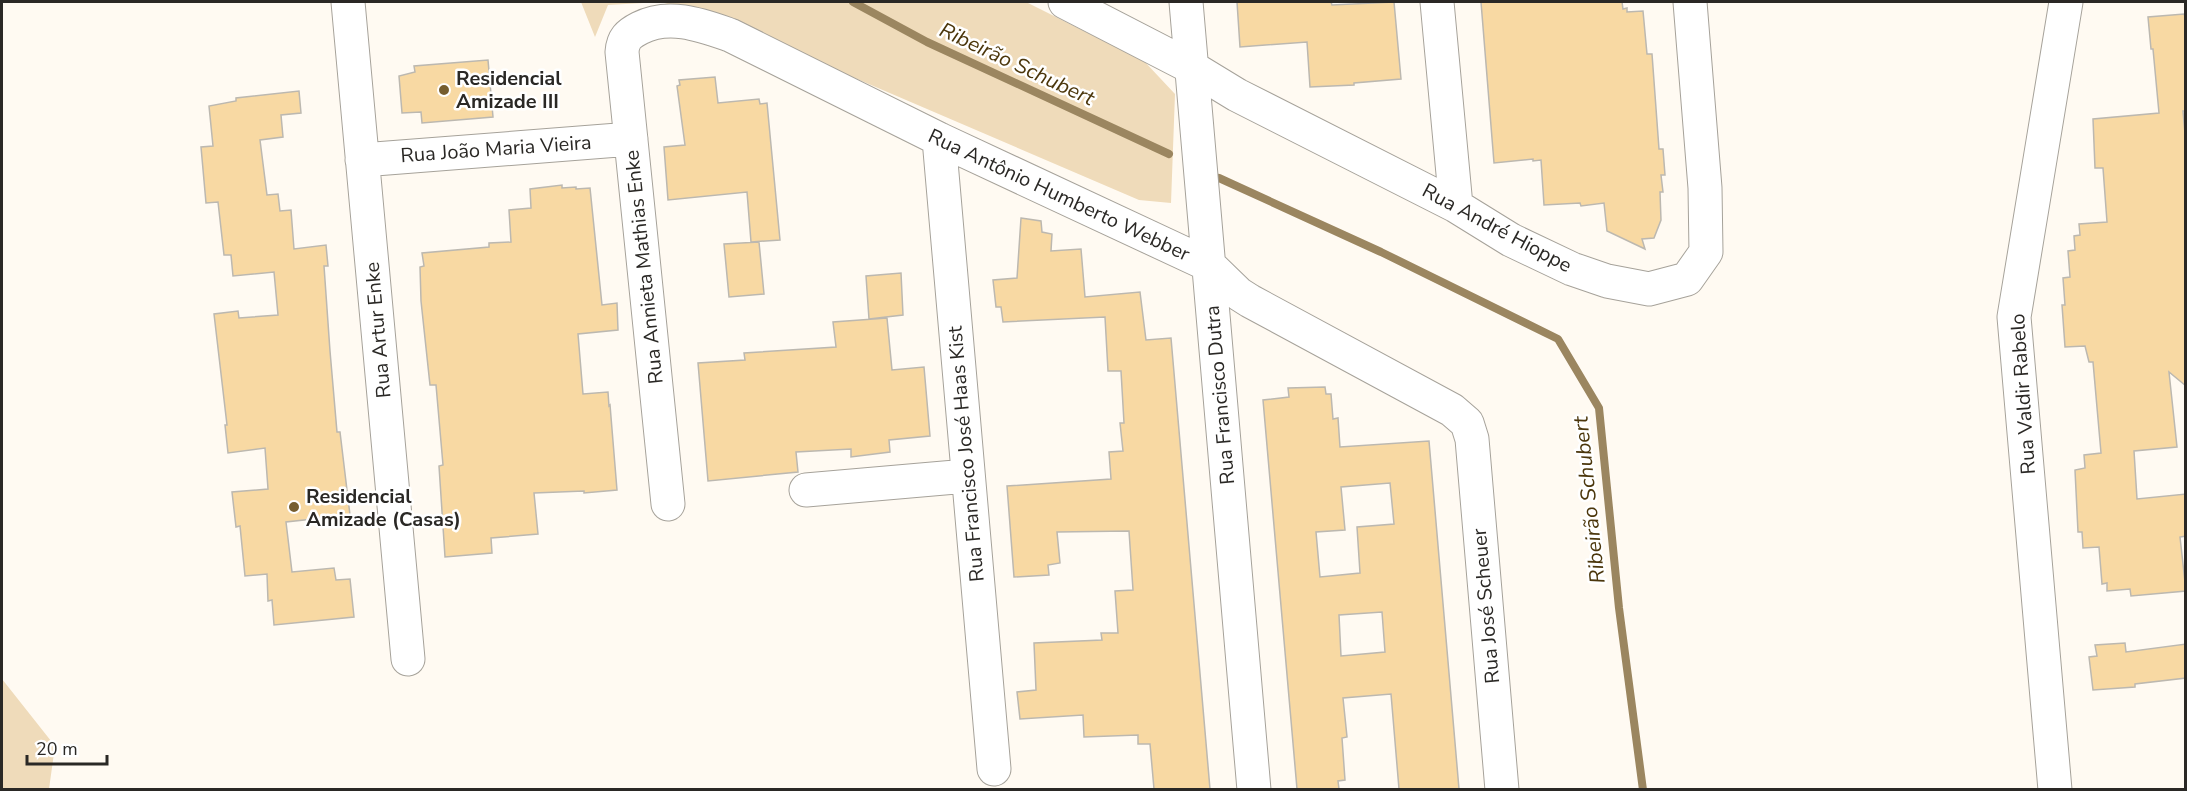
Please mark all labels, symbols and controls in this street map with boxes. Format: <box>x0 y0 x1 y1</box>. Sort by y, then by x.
water label: Ribeirão Schubert <box>935 16 1100 112</box>
place label: Residencial Amizade III <box>456 65 562 115</box>
marker: Residencial Amizade III <box>437 83 451 97</box>
street label: Rua Antônio Humberto Webber <box>924 122 1194 268</box>
street label: Rua João Maria Vieira <box>400 129 592 169</box>
street label: Rua Annieta Mathias Enke <box>618 149 670 385</box>
street label: Rua André Hioppe <box>1418 177 1576 279</box>
street label: Rua Artur Enke <box>359 261 397 399</box>
street label: Rua Francisco Dutra <box>1199 304 1241 486</box>
street label: Rua Valdir Rabelo <box>2004 313 2042 475</box>
street label: Rua Francisco José Haas Kist <box>941 324 991 583</box>
water label: Ribeirão Schubert <box>1566 414 1612 585</box>
place label: Residencial Amizade (Casas) <box>306 483 461 533</box>
marker: Residencial Amizade (Casas) <box>287 500 301 514</box>
street label: Rua José Scheuer <box>1466 527 1506 685</box>
scale bar <box>27 728 106 766</box>
text: 20 m <box>36 737 78 761</box>

